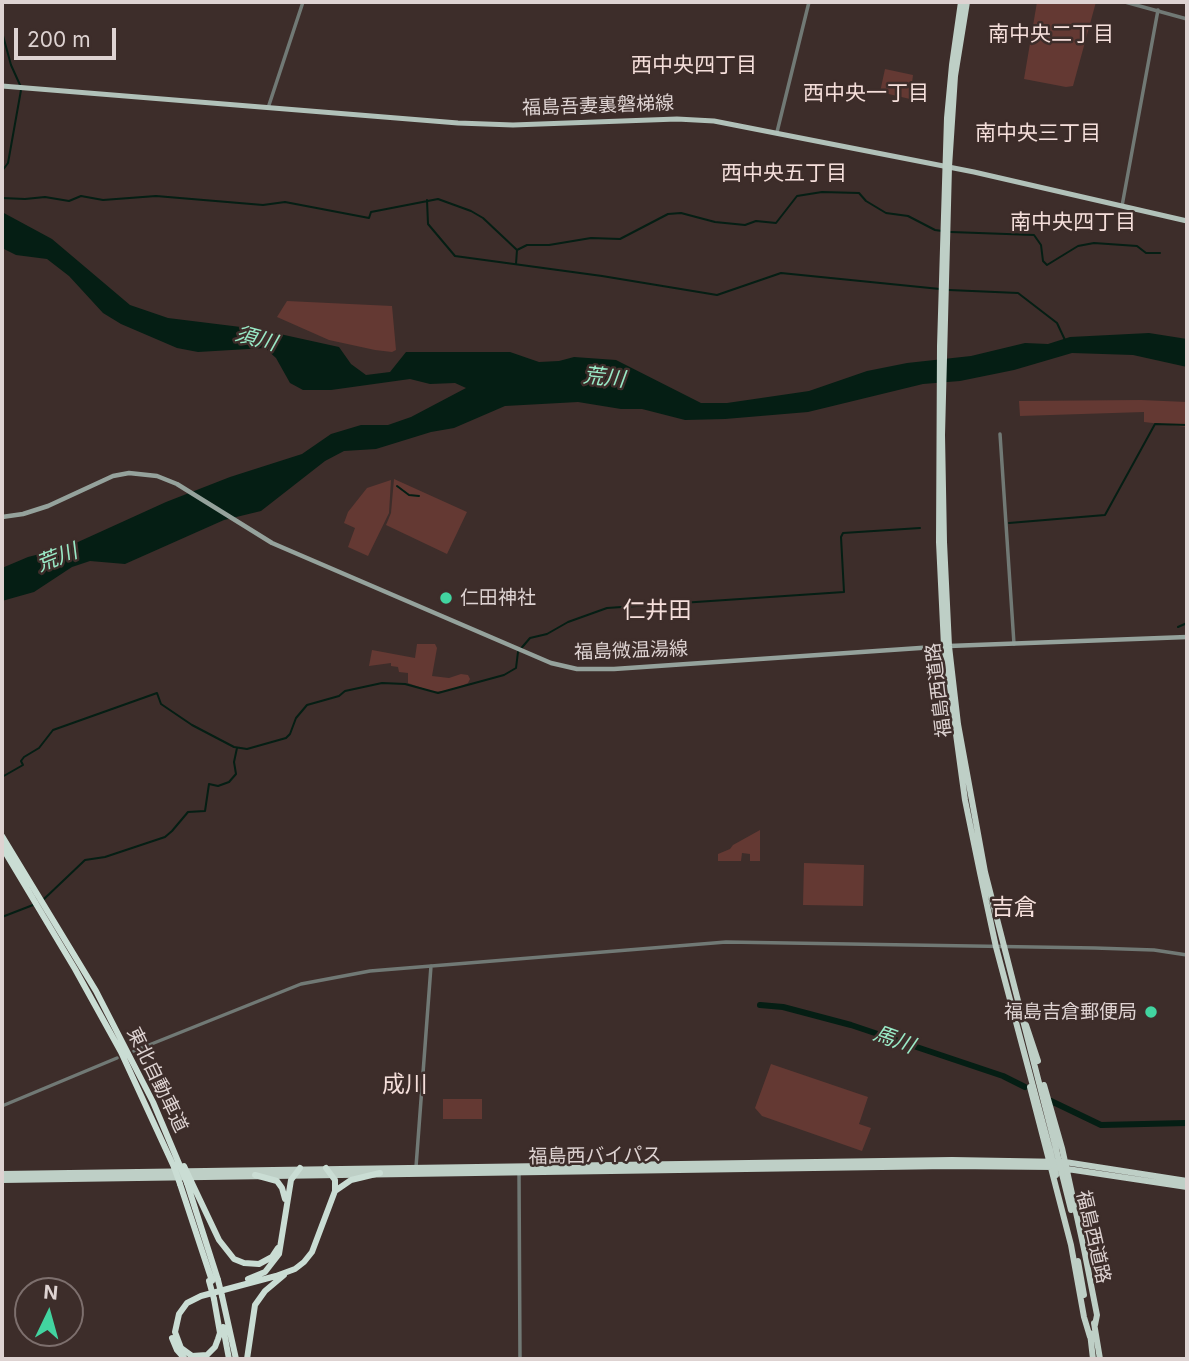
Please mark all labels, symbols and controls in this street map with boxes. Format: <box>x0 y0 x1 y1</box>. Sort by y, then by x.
scale bar <box>18 14 119 58</box>
district label: 南中央二丁目 <box>988 22 1114 48</box>
text: 200 m <box>27 27 91 52</box>
district label: 西中央四丁目 <box>631 53 757 79</box>
district label: 西中央一丁目 <box>803 81 929 107</box>
street label: 福島吾妻裏磐梯線 <box>522 92 674 120</box>
district label: 南中央三丁目 <box>975 121 1101 147</box>
district label: 西中央五丁目 <box>721 161 847 187</box>
district label: 南中央四丁目 <box>1010 210 1136 236</box>
water label: 須川 <box>232 321 280 357</box>
water label: 荒川 <box>582 363 626 393</box>
water label: 荒川 <box>33 539 81 577</box>
place label: 仁田神社 <box>460 587 536 609</box>
marker: 仁田神社 <box>438 590 454 606</box>
district label: 仁井田 <box>623 597 691 625</box>
street label: 福島微温湯線 <box>574 638 688 664</box>
street label: 福島西道路 <box>922 641 956 739</box>
district label: 吉倉 <box>991 894 1037 922</box>
place label: 福島吉倉郵便局 <box>1004 1001 1137 1023</box>
marker: 福島吉倉郵便局 <box>1143 1004 1159 1020</box>
water label: 馬川 <box>870 1021 918 1059</box>
street label: 東北自動車道 <box>122 1024 192 1136</box>
district label: 成川 <box>382 1071 428 1099</box>
street label: 福島西バイパス <box>528 1143 662 1169</box>
street label: 福島西道路 <box>1071 1188 1115 1286</box>
north arrow <box>14 1277 84 1347</box>
text: N <box>42 1280 59 1305</box>

